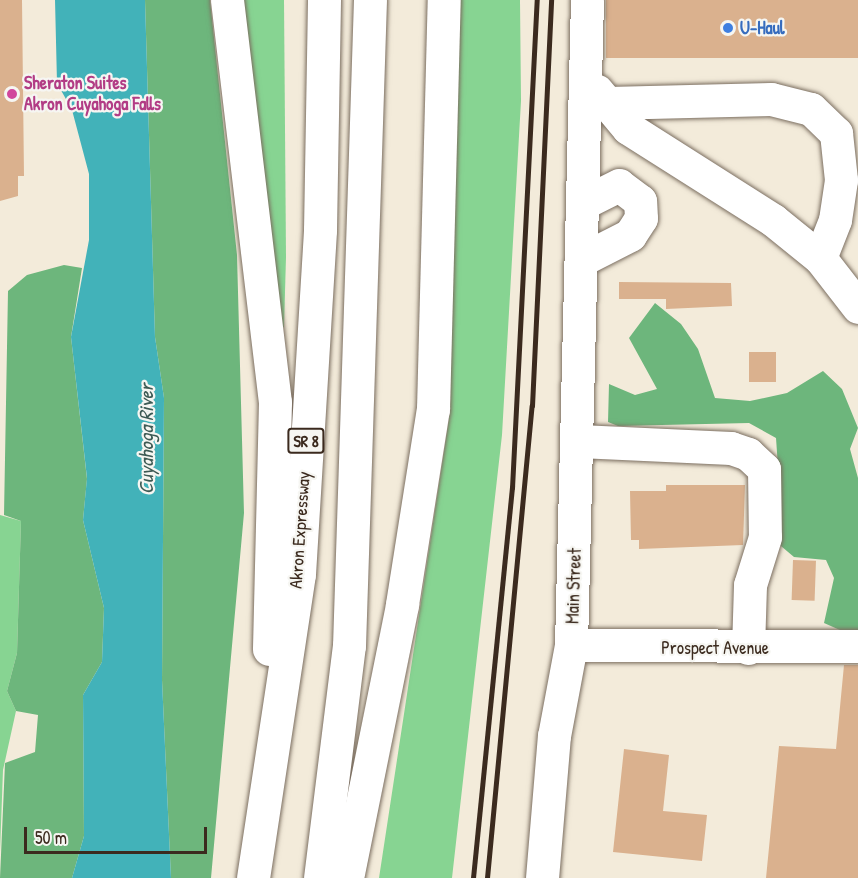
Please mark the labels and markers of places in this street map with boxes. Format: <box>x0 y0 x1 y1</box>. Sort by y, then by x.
place label: U-Haul <box>740 17 785 39</box>
marker: U-Haul <box>721 21 735 35</box>
place label: Sheraton Suites Akron Cuyahoga Falls <box>24 73 161 116</box>
marker: Sheraton Suites Akron Cuyahoga Falls <box>5 87 19 101</box>

